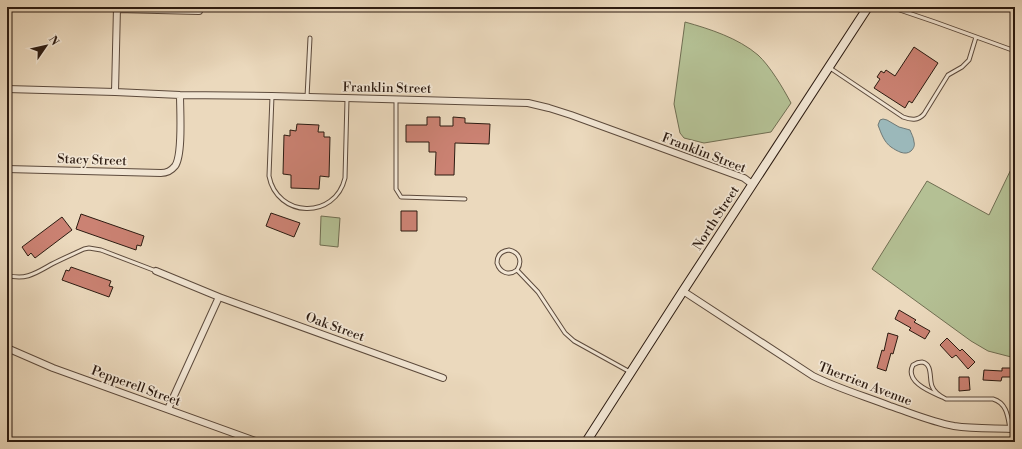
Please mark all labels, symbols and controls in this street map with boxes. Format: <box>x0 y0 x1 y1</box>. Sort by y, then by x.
north arrow <box>26 26 66 66</box>
text: N <box>45 33 62 49</box>
street label: Franklin Street <box>342 79 432 97</box>
street label: Franklin Street <box>660 130 749 177</box>
street label: Stacy Street <box>57 151 128 169</box>
street label: North Street <box>689 183 743 253</box>
street label: Oak Street <box>303 309 367 345</box>
street label: Therrien Avenue <box>816 359 915 409</box>
street label: Pepperell Street <box>89 362 183 410</box>

